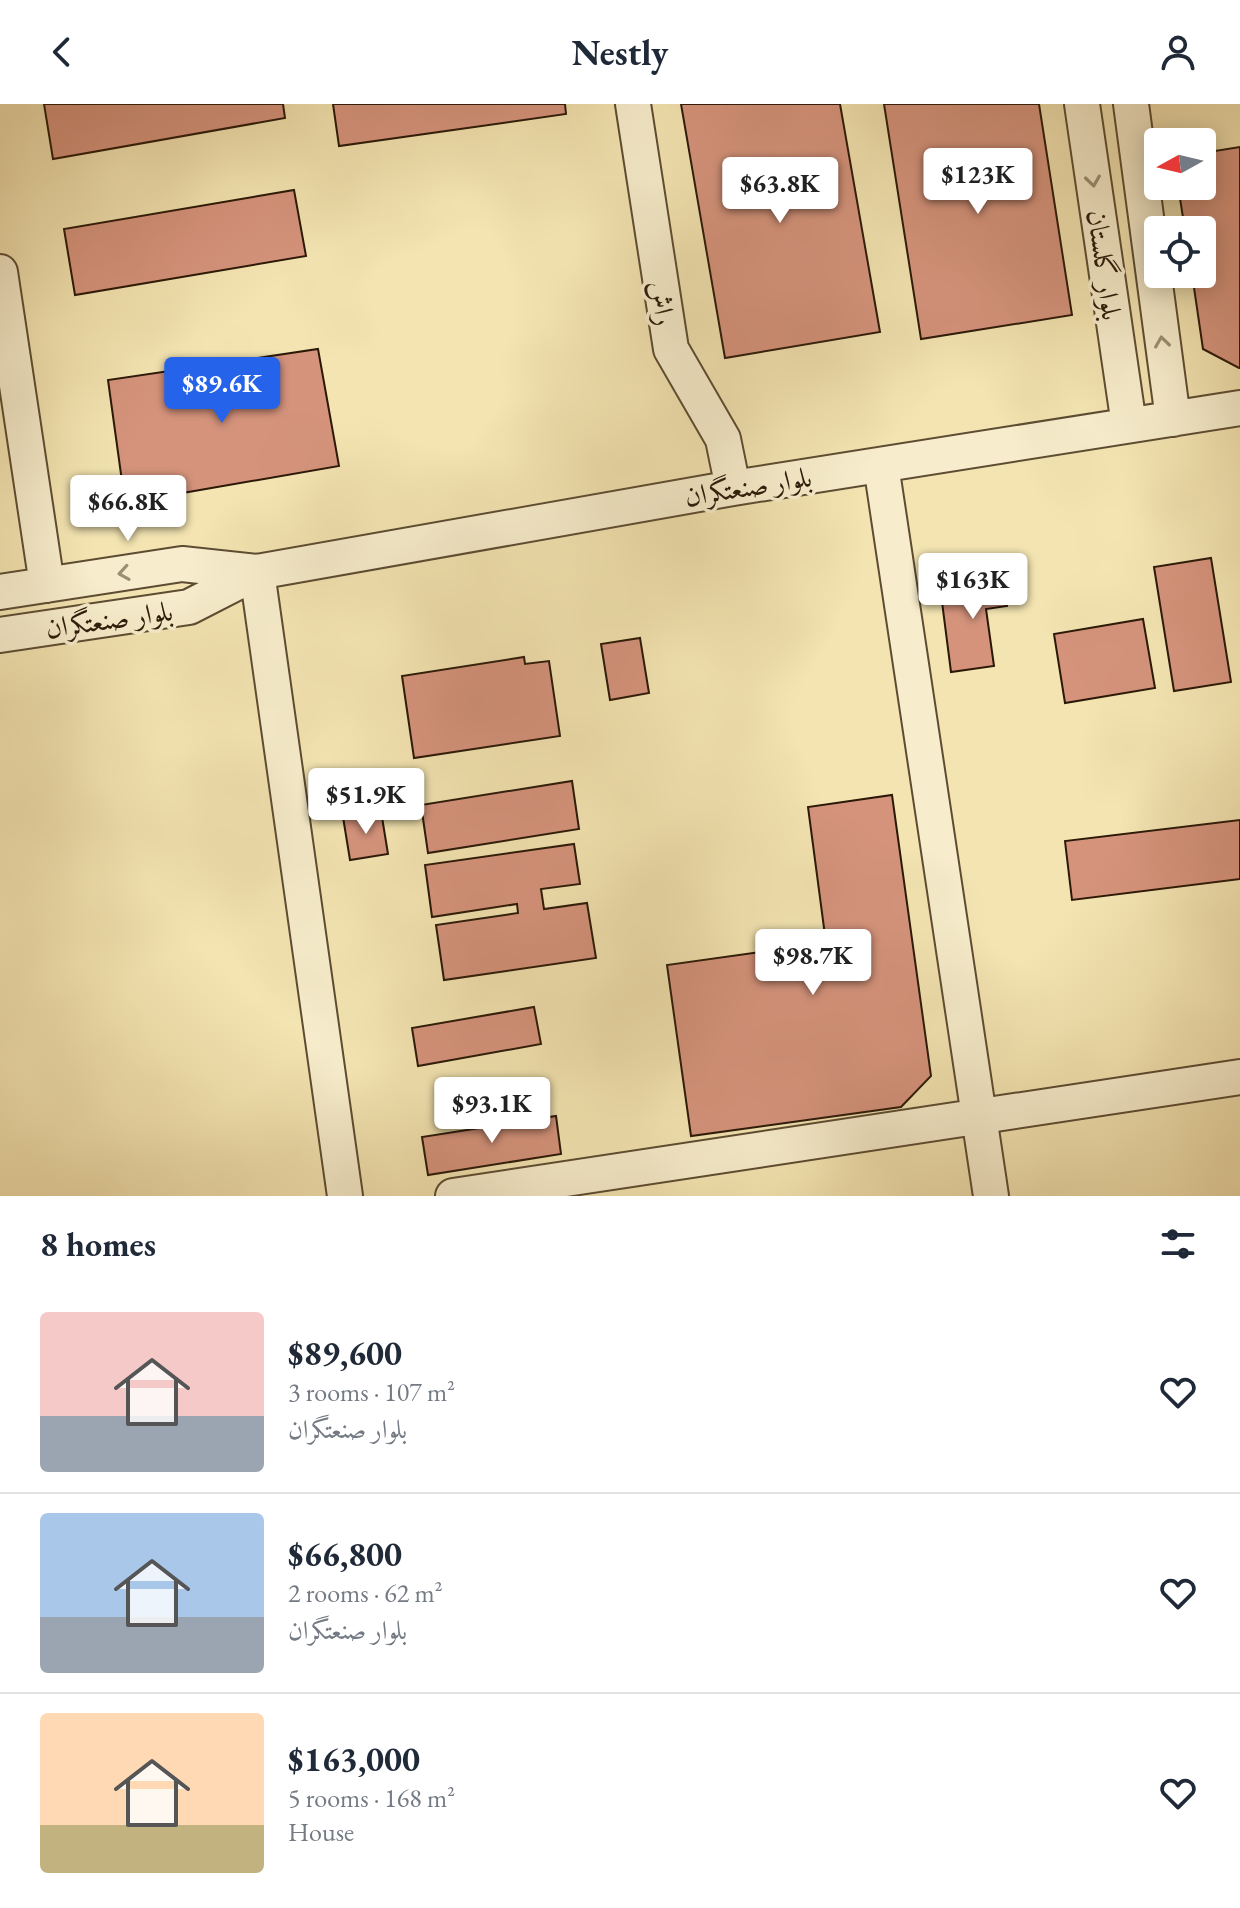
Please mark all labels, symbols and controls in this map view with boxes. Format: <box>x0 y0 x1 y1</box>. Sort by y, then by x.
text: Nestly <box>572 29 668 76</box>
icon: back <box>40 30 84 74</box>
icon: person <box>1156 30 1200 74</box>
north arrow <box>1144 128 1216 200</box>
map controls <box>1144 128 1216 288</box>
pin: $123K <box>922 148 1034 216</box>
pin: $63.8K <box>715 157 845 225</box>
text: $123K <box>941 157 1015 191</box>
text: $63.8K <box>740 166 820 200</box>
one-way arrow <box>1084 174 1101 188</box>
street label: بلوار گلستان <box>1079 207 1131 323</box>
button: locate <box>1144 216 1216 288</box>
street label: راش <box>642 278 684 328</box>
one-way arrow <box>1154 335 1171 348</box>
pin: $89.6K <box>157 357 287 425</box>
text: $89.6K <box>182 366 262 400</box>
street label: بلوار صنعتگران <box>682 458 814 515</box>
pin: $66.8K <box>63 475 193 543</box>
text: $66.8K <box>88 484 168 518</box>
pin: $163K <box>917 553 1029 621</box>
text: $163K <box>936 562 1010 596</box>
one-way arrow <box>117 564 131 581</box>
street label: بلوار صنعتگران <box>43 592 175 647</box>
pin: $51.9K <box>301 768 431 836</box>
text: $51.9K <box>326 777 406 811</box>
pin: $98.7K <box>748 929 878 997</box>
text: $98.7K <box>773 938 853 972</box>
pin: $93.1K <box>427 1077 557 1145</box>
text: $93.1K <box>452 1086 532 1120</box>
text: 8 homes <box>40 1222 156 1266</box>
icon: filters <box>1156 1222 1200 1266</box>
text: $89,600 <box>288 1331 402 1375</box>
icon: home <box>104 1344 200 1440</box>
icon: heart <box>1156 1370 1200 1414</box>
text: 3 rooms · 107 m² <box>288 1375 455 1409</box>
text: بلوار صنعتگران <box>288 1412 407 1446</box>
text: $66,800 <box>288 1532 402 1576</box>
icon: home <box>104 1545 200 1641</box>
icon: heart <box>1156 1571 1200 1615</box>
text: 2 rooms · 62 m² <box>288 1576 443 1610</box>
text: بلوار صنعتگران <box>288 1613 407 1647</box>
text: $163,000 <box>288 1737 420 1781</box>
icon: home <box>104 1745 200 1841</box>
icon: heart <box>1156 1771 1200 1815</box>
text: 5 rooms · 168 m² <box>288 1781 455 1815</box>
text: House <box>288 1815 354 1849</box>

